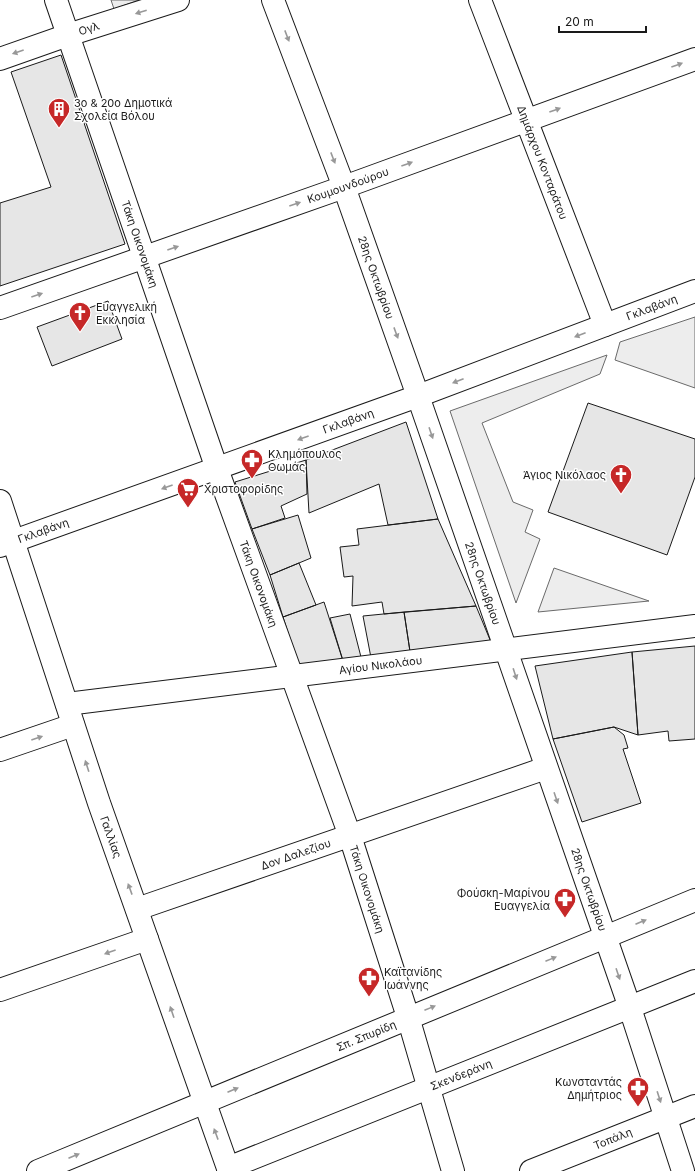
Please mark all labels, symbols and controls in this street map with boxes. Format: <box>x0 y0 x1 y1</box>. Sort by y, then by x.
scale bar <box>559 8 646 34</box>
one-way arrow <box>135 9 147 15</box>
text: 20 m <box>565 14 594 29</box>
street label: Ογλ <box>77 18 101 38</box>
one-way arrow <box>284 31 290 43</box>
one-way arrow <box>11 50 23 56</box>
one-way arrow <box>672 62 684 68</box>
building icon: 3ο & 20ο Δημοτικά Σχολεία Βόλου <box>46 96 72 129</box>
place label: 3ο & 20ο Δημοτικά Σχολεία Βόλου <box>74 96 172 123</box>
street label: Δημάρχου Κονταράτου <box>514 103 571 221</box>
one-way arrow <box>550 106 562 112</box>
one-way arrow <box>330 152 336 164</box>
one-way arrow <box>401 161 413 167</box>
street label: Κουμουνδούρου <box>305 164 391 206</box>
street label: Τάκη Οικονομάκη <box>118 198 161 290</box>
one-way arrow <box>290 201 302 207</box>
street label: 28ης Οκτωβρίου <box>355 234 397 321</box>
one-way arrow <box>167 244 179 250</box>
street label: Γκλαβάνη <box>624 291 679 323</box>
one-way arrow <box>31 292 43 298</box>
church icon: Ευαγγελική Εκκλησία <box>67 300 93 333</box>
place label: Ευαγγελική Εκκλησία <box>96 300 157 327</box>
one-way arrow <box>393 327 399 339</box>
one-way arrow <box>573 332 585 338</box>
one-way arrow <box>452 378 464 384</box>
street label: Γκλαβάνη <box>321 405 376 437</box>
one-way arrow <box>428 427 434 439</box>
one-way arrow <box>296 435 308 441</box>
pharmacy icon: Κλημόπουλος Θωμάς <box>239 447 265 480</box>
place label: Κλημόπουλος Θωμάς <box>268 447 341 474</box>
church icon: Άγιος Νικόλαος <box>608 462 634 495</box>
place label: Άγιος Νικόλαος <box>523 468 606 482</box>
supermarket icon: Χριστοφορίδης <box>175 476 201 509</box>
place label: Χριστοφορίδης <box>204 482 283 496</box>
one-way arrow <box>161 484 173 490</box>
street label: Γκλαβάνη <box>16 515 71 546</box>
street label: Τάκη Οικονομάκη <box>236 538 281 629</box>
street label: 28ης Οκτωβρίου <box>462 540 504 627</box>
street label: Αγίου Νικολάου <box>338 653 423 677</box>
one-way arrow <box>512 669 518 681</box>
one-way arrow <box>31 734 43 740</box>
one-way arrow <box>84 760 90 772</box>
one-way arrow <box>554 792 560 804</box>
street label: Γαλλίας <box>97 814 125 860</box>
street label: Δον Δαλεζίου <box>259 836 333 873</box>
street label: Τάκη Οικονομάκη <box>346 843 388 935</box>
street label: 28ης Οκτωβρίου <box>568 846 610 933</box>
one-way arrow <box>126 883 132 895</box>
place label: Φούσκη-Μαρίνου Ευαγγελία <box>457 886 550 913</box>
pharmacy icon: Φούσκη-Μαρίνου Ευαγγελία <box>552 886 578 919</box>
one-way arrow <box>636 919 647 925</box>
one-way arrow <box>104 949 116 955</box>
one-way arrow <box>545 956 557 963</box>
pharmacy icon: Καϊτανίδης Ιωάννης <box>356 965 382 998</box>
place label: Καϊτανίδης Ιωάννης <box>384 965 442 992</box>
one-way arrow <box>615 968 621 980</box>
one-way arrow <box>169 1005 175 1017</box>
one-way arrow <box>425 1005 436 1011</box>
street label: Σπ. Σπυρίδη <box>334 1017 398 1054</box>
street label: Σκενδεράνη <box>428 1056 494 1093</box>
place label: Κωνσταντάς Δημήτριος <box>555 1075 622 1102</box>
pharmacy icon: Κωνσταντάς Δημήτριος <box>625 1075 651 1108</box>
one-way arrow <box>227 1087 238 1093</box>
one-way arrow <box>656 1092 662 1104</box>
street label: Τοπάλη <box>591 1125 634 1153</box>
one-way arrow <box>212 1128 218 1140</box>
one-way arrow <box>69 1153 80 1159</box>

